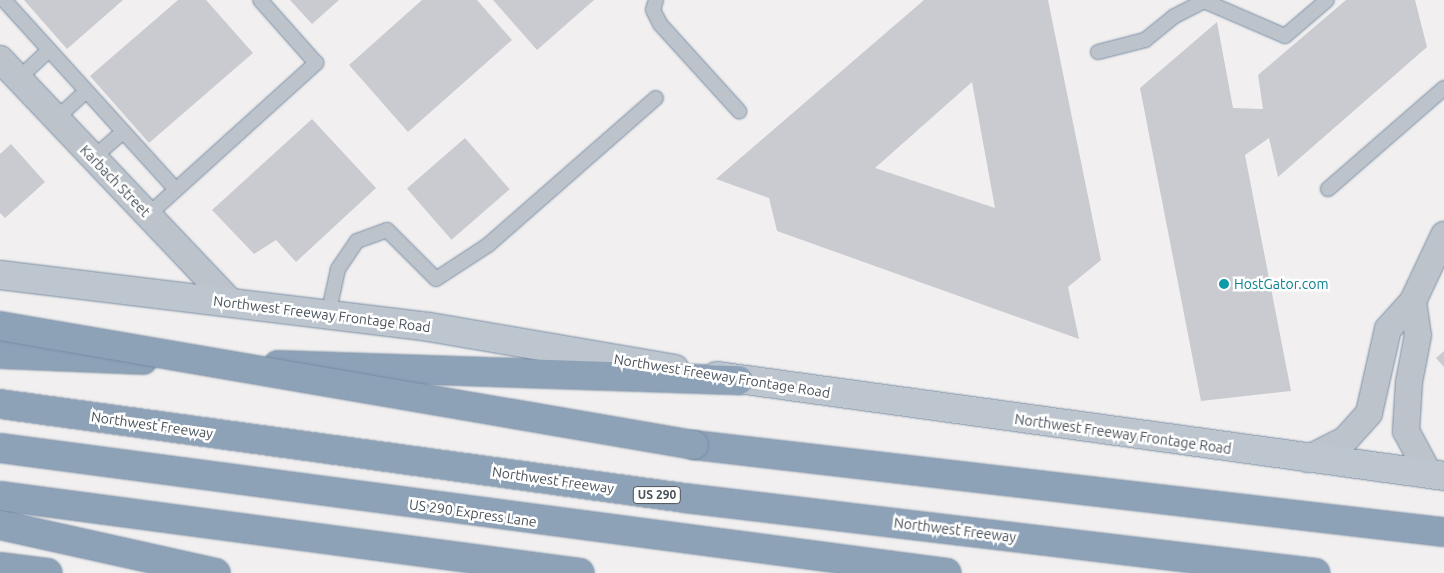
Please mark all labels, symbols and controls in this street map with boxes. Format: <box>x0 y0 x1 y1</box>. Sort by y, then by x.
street label: Karbach Street <box>77 142 153 220</box>
place label: HostGator.com <box>1234 276 1328 292</box>
marker: HostGator.com <box>1218 278 1230 290</box>
street label: Northwest Freeway Frontage Road <box>212 292 432 336</box>
street label: Northwest Freeway Frontage Road <box>613 351 831 401</box>
street label: Northwest Freeway <box>90 408 214 442</box>
street label: Northwest Freeway Frontage Road <box>1014 410 1232 458</box>
street label: Northwest Freeway <box>491 463 615 497</box>
road number: US 290 <box>632 486 682 504</box>
street label: US 290 Express Lane <box>408 496 538 530</box>
street label: Northwest Freeway <box>893 514 1017 546</box>

